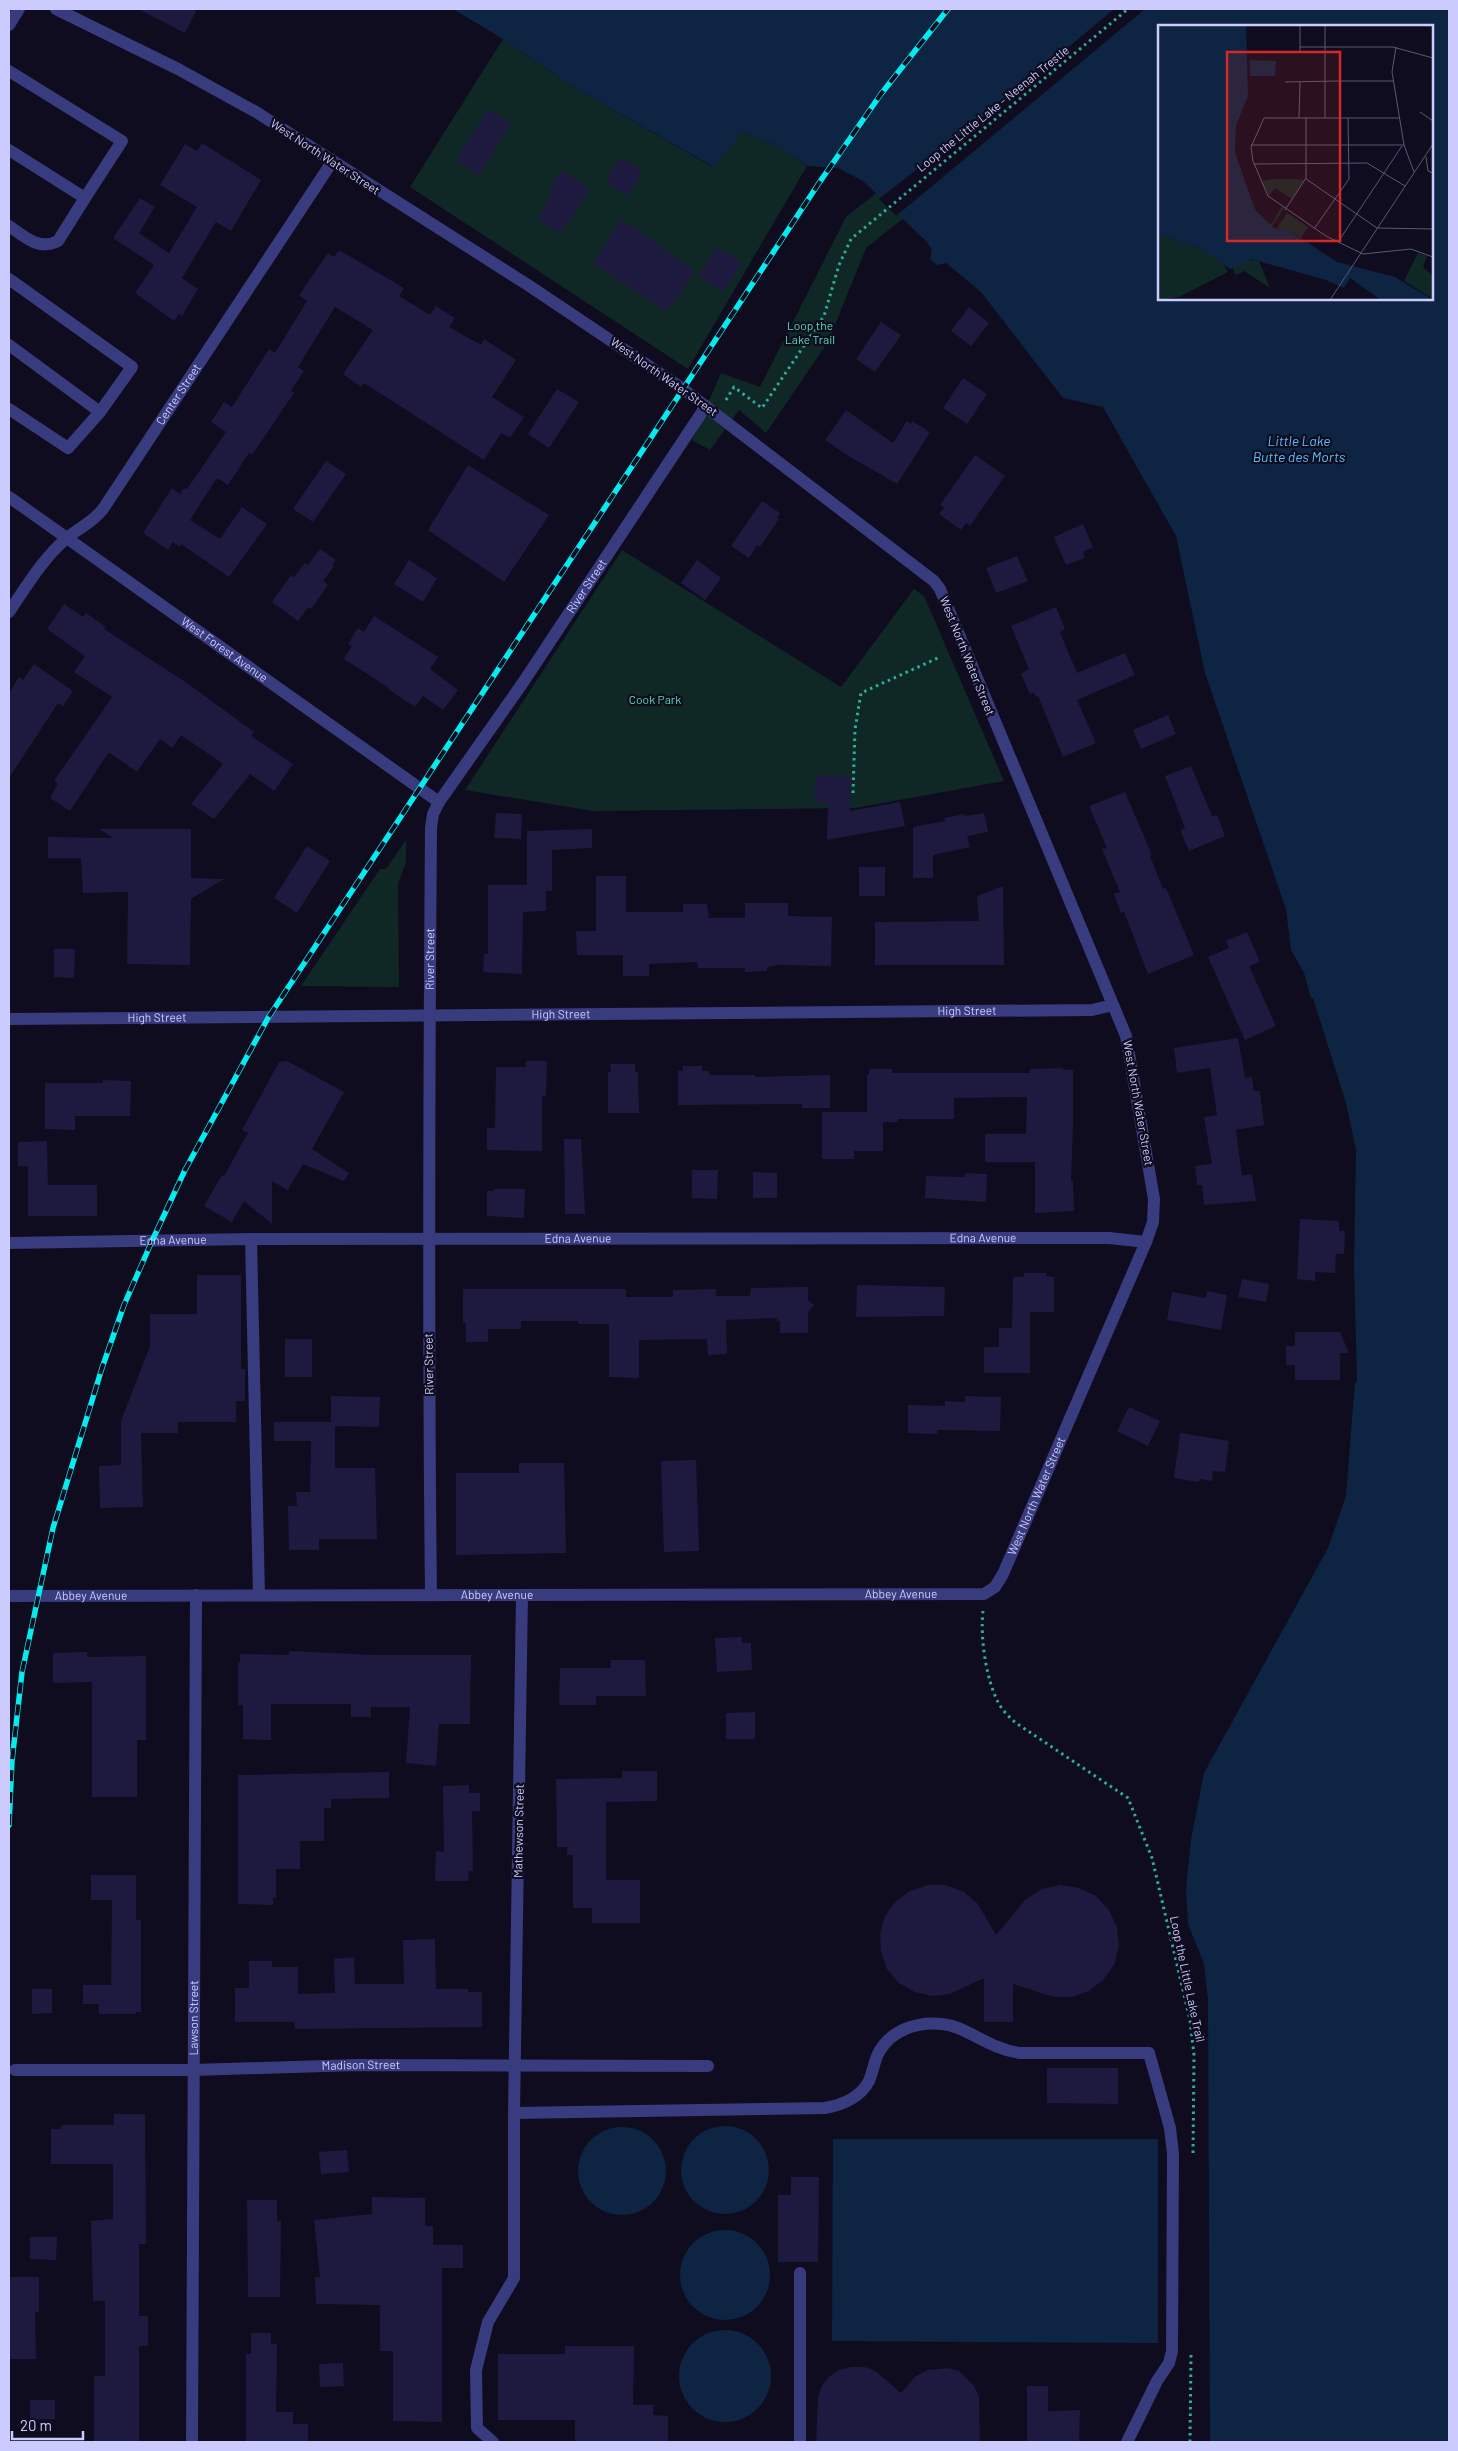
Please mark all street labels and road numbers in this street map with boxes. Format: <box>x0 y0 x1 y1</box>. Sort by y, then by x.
street label: Loop the Little Lake - Neenah Trestle <box>913 42 1071 174</box>
street label: West North Water Street <box>268 116 383 197</box>
street label: West North Water Street <box>608 334 721 418</box>
street label: Center Street <box>153 361 203 427</box>
street label: River Street <box>563 556 609 615</box>
street label: West North Water Street <box>938 594 998 717</box>
street label: West Forest Avenue <box>179 613 271 684</box>
street label: River Street <box>422 928 436 990</box>
street label: High Street <box>937 1003 997 1017</box>
street label: High Street <box>531 1006 591 1021</box>
street label: High Street <box>127 1010 187 1024</box>
street label: West North Water Street <box>1121 1039 1157 1167</box>
street label: Edna Avenue <box>949 1230 1016 1244</box>
street label: Edna Avenue <box>544 1231 611 1245</box>
street label: Edna Avenue <box>139 1232 207 1247</box>
street label: River Street <box>420 1333 436 1395</box>
street label: West North Water Street <box>1004 1434 1067 1557</box>
street label: Abbey Avenue <box>865 1586 937 1600</box>
street label: Abbey Avenue <box>461 1587 533 1601</box>
street label: Abbey Avenue <box>55 1588 127 1602</box>
street label: Mathewson Street <box>510 1784 526 1878</box>
street label: Loop the Little Lake Trail <box>1168 1914 1208 2043</box>
street label: Lawson Street <box>186 1980 200 2056</box>
street label: Madison Street <box>322 2057 400 2072</box>

